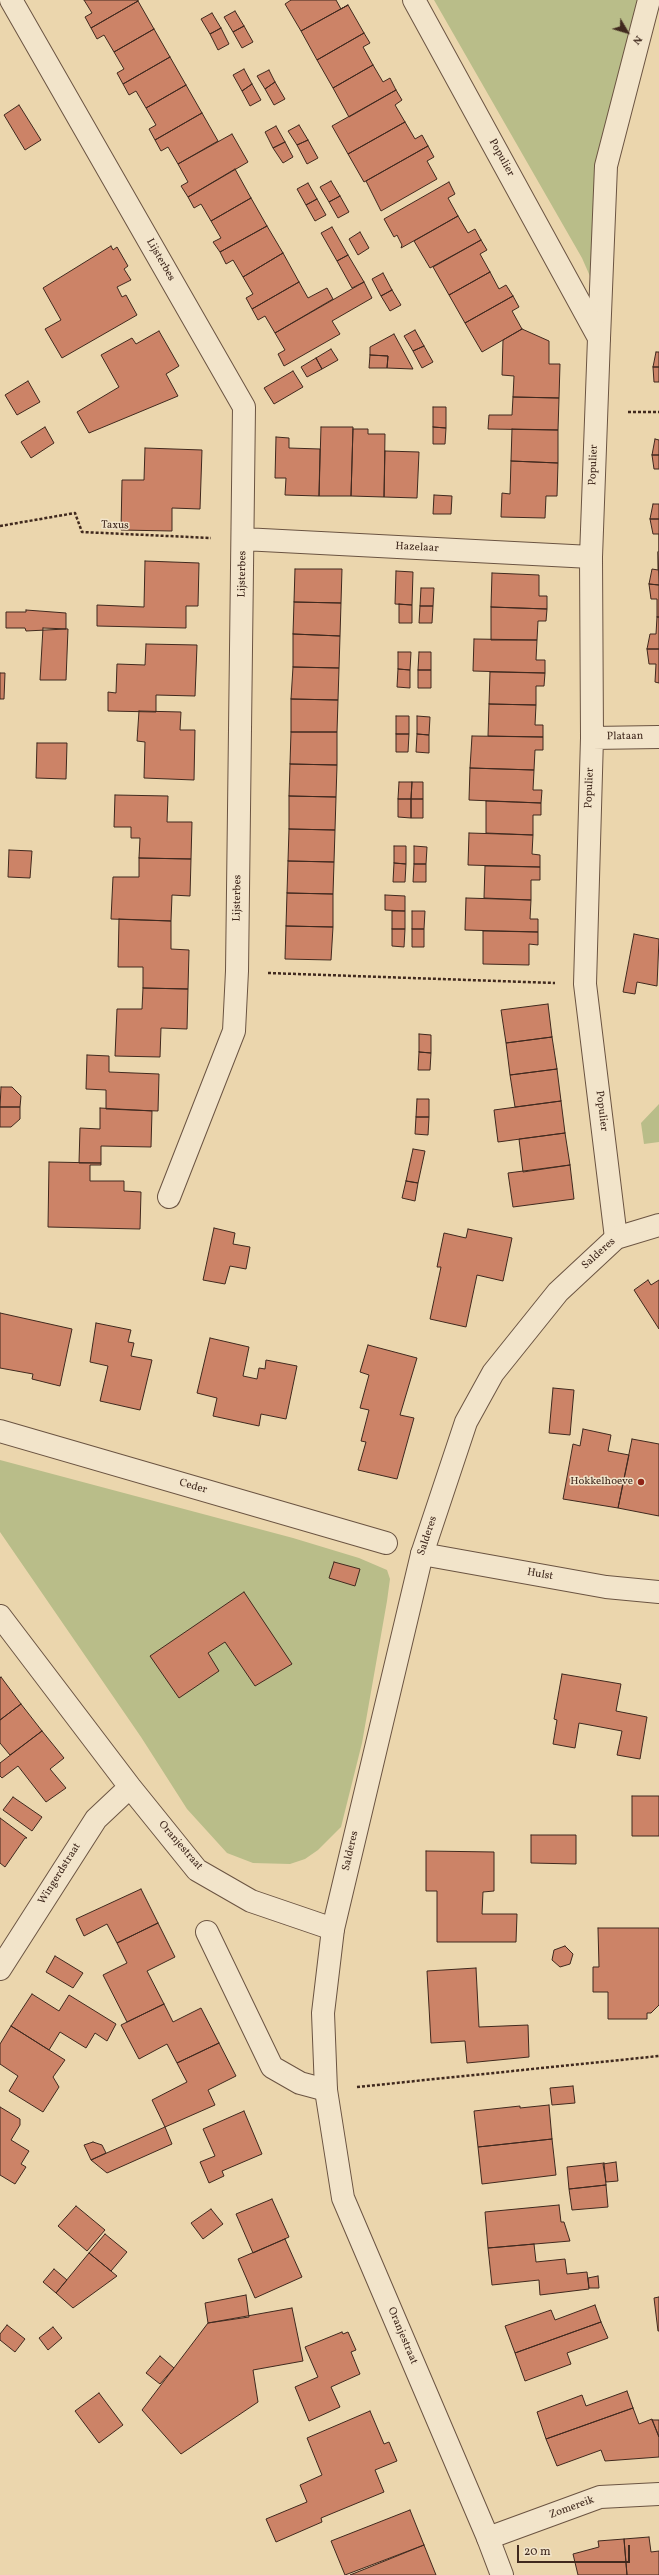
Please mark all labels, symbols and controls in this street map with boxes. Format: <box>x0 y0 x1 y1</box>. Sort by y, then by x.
north arrow <box>607 12 647 52</box>
text: N <box>628 32 645 47</box>
street label: Populier <box>485 137 517 179</box>
street label: Lijsterbes <box>143 236 177 284</box>
street label: Populier <box>587 444 601 486</box>
street label: Taxus <box>101 519 129 533</box>
street label: Hazelaar <box>395 540 439 556</box>
street label: Lijsterbes <box>236 551 250 597</box>
street label: Plataan <box>607 730 643 744</box>
street label: Populier <box>583 767 597 809</box>
street label: Lijsterbes <box>231 875 245 921</box>
street label: Populier <box>592 1090 610 1132</box>
street label: Salderes <box>579 1235 619 1273</box>
place label: Hokkelhoeve <box>570 1475 633 1489</box>
street label: Ceder <box>178 1477 208 1497</box>
marker: Hokkelhoeve <box>636 1477 646 1487</box>
street label: Salderes <box>415 1515 441 1557</box>
street label: Hulst <box>526 1566 554 1584</box>
street label: Oranjestraat <box>155 1819 205 1873</box>
street label: Salderes <box>340 1830 362 1872</box>
street label: Wingerdstraat <box>36 1841 84 1907</box>
street label: Oranjestraat <box>384 2305 420 2367</box>
street label: Zomereik <box>548 2494 596 2522</box>
scale bar <box>519 2537 632 2563</box>
text: 20 m <box>524 2544 551 2560</box>

